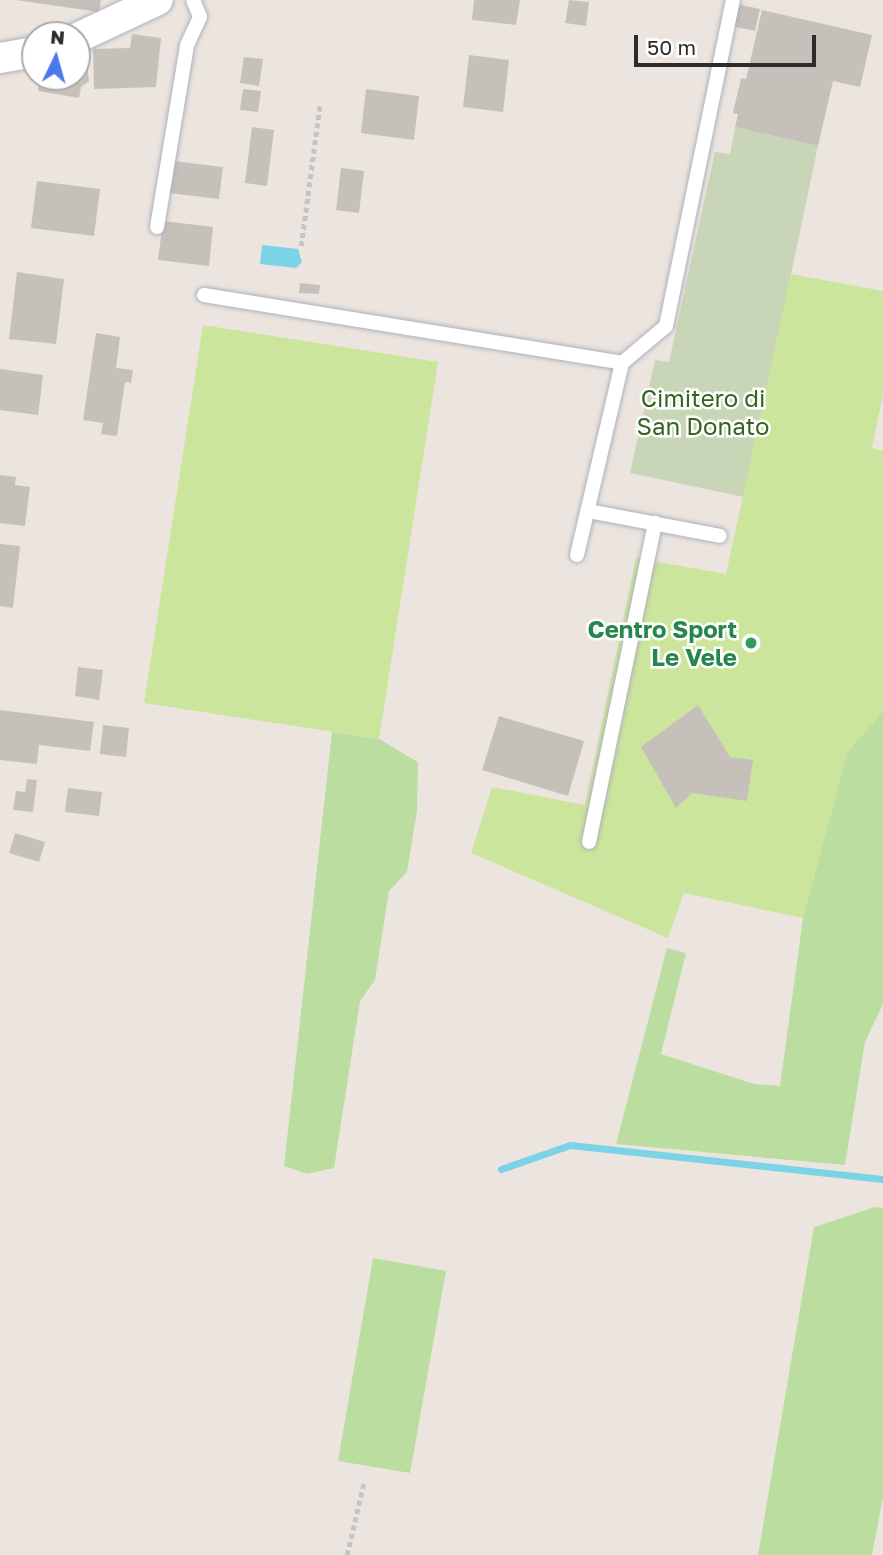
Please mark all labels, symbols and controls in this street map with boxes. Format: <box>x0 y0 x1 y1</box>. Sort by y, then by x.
north arrow <box>21 21 91 91</box>
scale bar <box>638 21 820 65</box>
text: N <box>49 24 66 49</box>
text: 50 m <box>647 34 696 60</box>
park label: Cimitero di San Donato <box>637 384 769 440</box>
place label: Centro Sport Le Vele <box>588 615 737 671</box>
marker: Centro Sport Le Vele <box>743 635 759 651</box>

